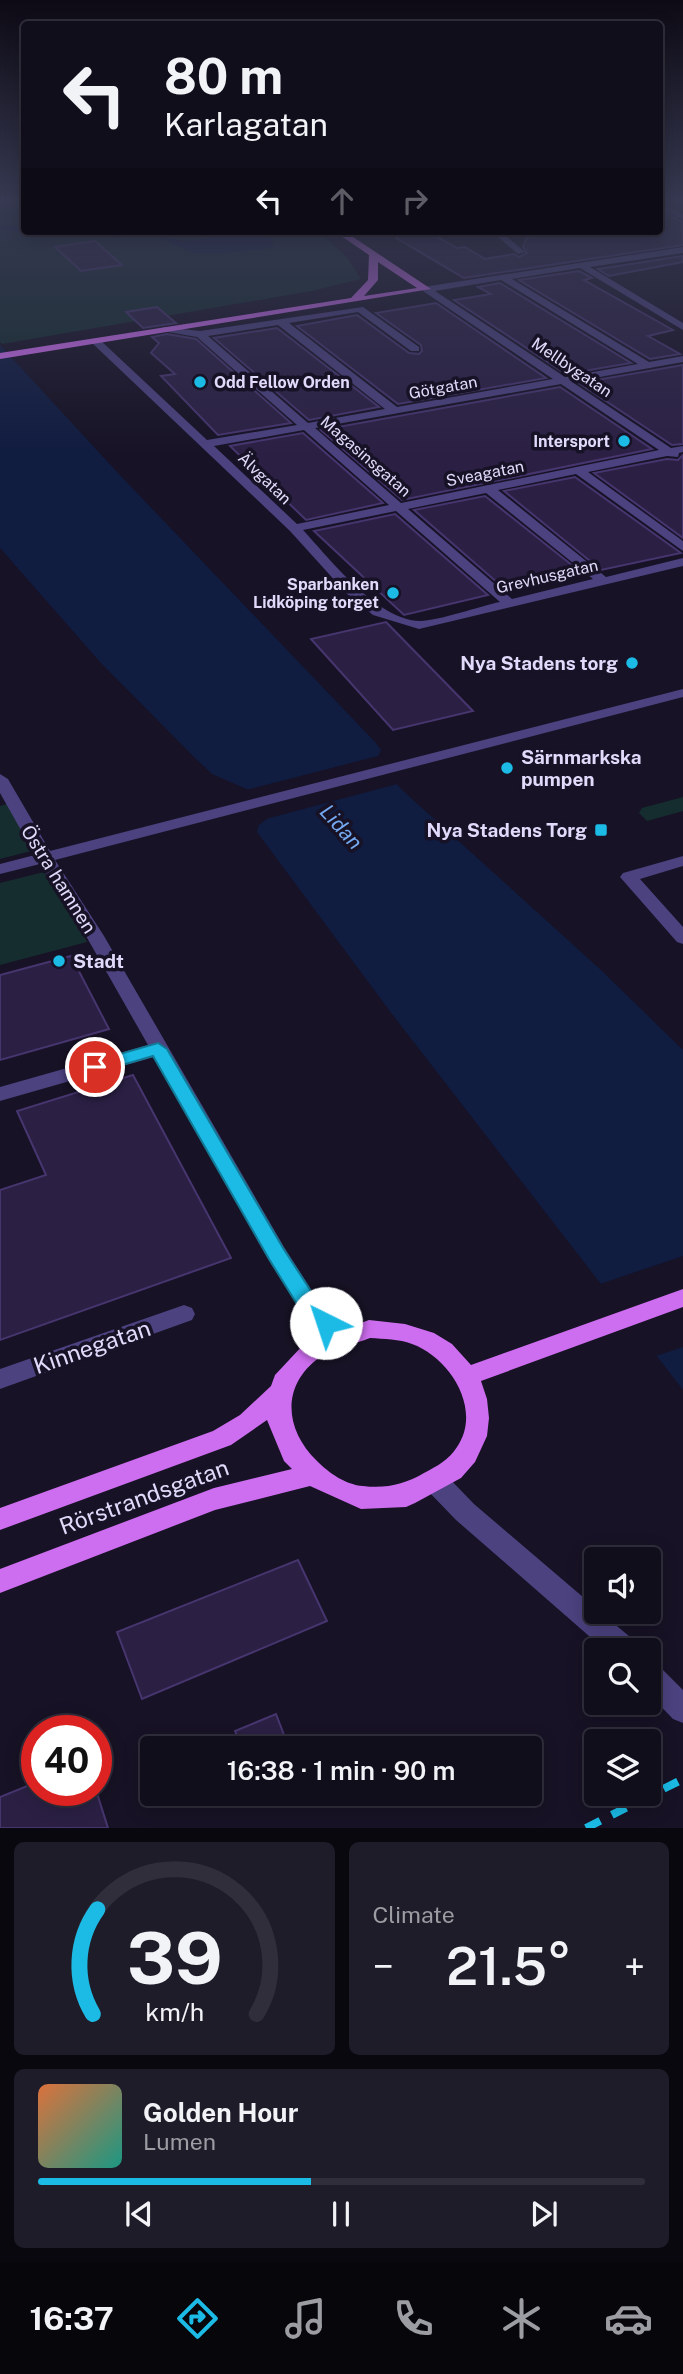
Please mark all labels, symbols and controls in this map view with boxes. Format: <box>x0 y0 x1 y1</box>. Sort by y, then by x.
text: 80 m <box>164 47 283 105</box>
icon: left <box>49 49 140 140</box>
text: Karlagatan <box>164 106 328 143</box>
icon: left <box>250 182 288 220</box>
icon: ahead <box>323 182 361 220</box>
icon: right <box>396 182 434 220</box>
street label: Mellbygatan <box>528 334 615 401</box>
street label: Götgatan <box>407 372 479 403</box>
place label: Odd Fellow Orden <box>214 373 350 392</box>
marker: Odd Fellow Orden <box>192 374 208 390</box>
street label: Magasinsgatan <box>317 412 415 501</box>
place label: Intersport <box>533 432 610 451</box>
marker: Intersport <box>616 433 632 449</box>
street label: Älvgatan <box>234 448 296 508</box>
street label: Sveagatan <box>445 457 526 490</box>
street label: Grevhusgatan <box>494 556 600 597</box>
place label: Sparbanken Lidköping torget <box>253 575 379 612</box>
marker: Sparbanken Lidköping torget <box>385 585 401 601</box>
place label: Nya Stadens torg <box>460 652 618 674</box>
marker: Nya Stadens torg <box>624 655 640 671</box>
place label: Särnmarkska pumpen <box>521 746 642 790</box>
marker: Särnmarkska pumpen <box>499 760 515 776</box>
water label: Lidan <box>315 799 368 854</box>
place label: Nya Stadens Torg <box>427 819 587 841</box>
street label: Östra hamnen <box>17 821 101 937</box>
marker: Nya Stadens Torg <box>593 822 609 838</box>
place label: Stadt <box>73 950 124 972</box>
marker: Stadt <box>51 953 67 969</box>
pin <box>65 1037 125 1097</box>
icon: arrive <box>76 1048 114 1086</box>
position arrow <box>289 1286 363 1360</box>
street label: Kinnegatan <box>30 1314 154 1379</box>
street label: Rörstrandsgatan <box>55 1453 232 1540</box>
map controls <box>584 1547 661 1806</box>
button: sound <box>584 1547 661 1624</box>
button: search <box>584 1638 661 1715</box>
speed limit sign: 40 <box>21 1715 112 1806</box>
button: layers <box>584 1729 661 1806</box>
text: 16:38 · 1 min · 90 m <box>227 1755 455 1786</box>
text: Climate <box>373 1901 455 1928</box>
text: 39 <box>126 1916 222 2001</box>
text: 21.5° <box>446 1936 572 1997</box>
text: − <box>373 1944 394 1989</box>
text: + <box>624 1944 645 1989</box>
text: km/h <box>145 1997 204 2027</box>
text: Golden Hour <box>143 2097 298 2128</box>
text: Lumen <box>143 2128 216 2155</box>
icon: previous <box>120 2195 158 2233</box>
icon: pause <box>322 2195 360 2233</box>
icon: next <box>525 2195 563 2233</box>
icon: directions <box>173 2294 222 2343</box>
icon: music <box>281 2294 330 2343</box>
icon: phone <box>389 2294 438 2343</box>
icon: climate <box>497 2294 546 2343</box>
icon: car <box>604 2294 653 2343</box>
text: 16:37 <box>29 2300 114 2337</box>

